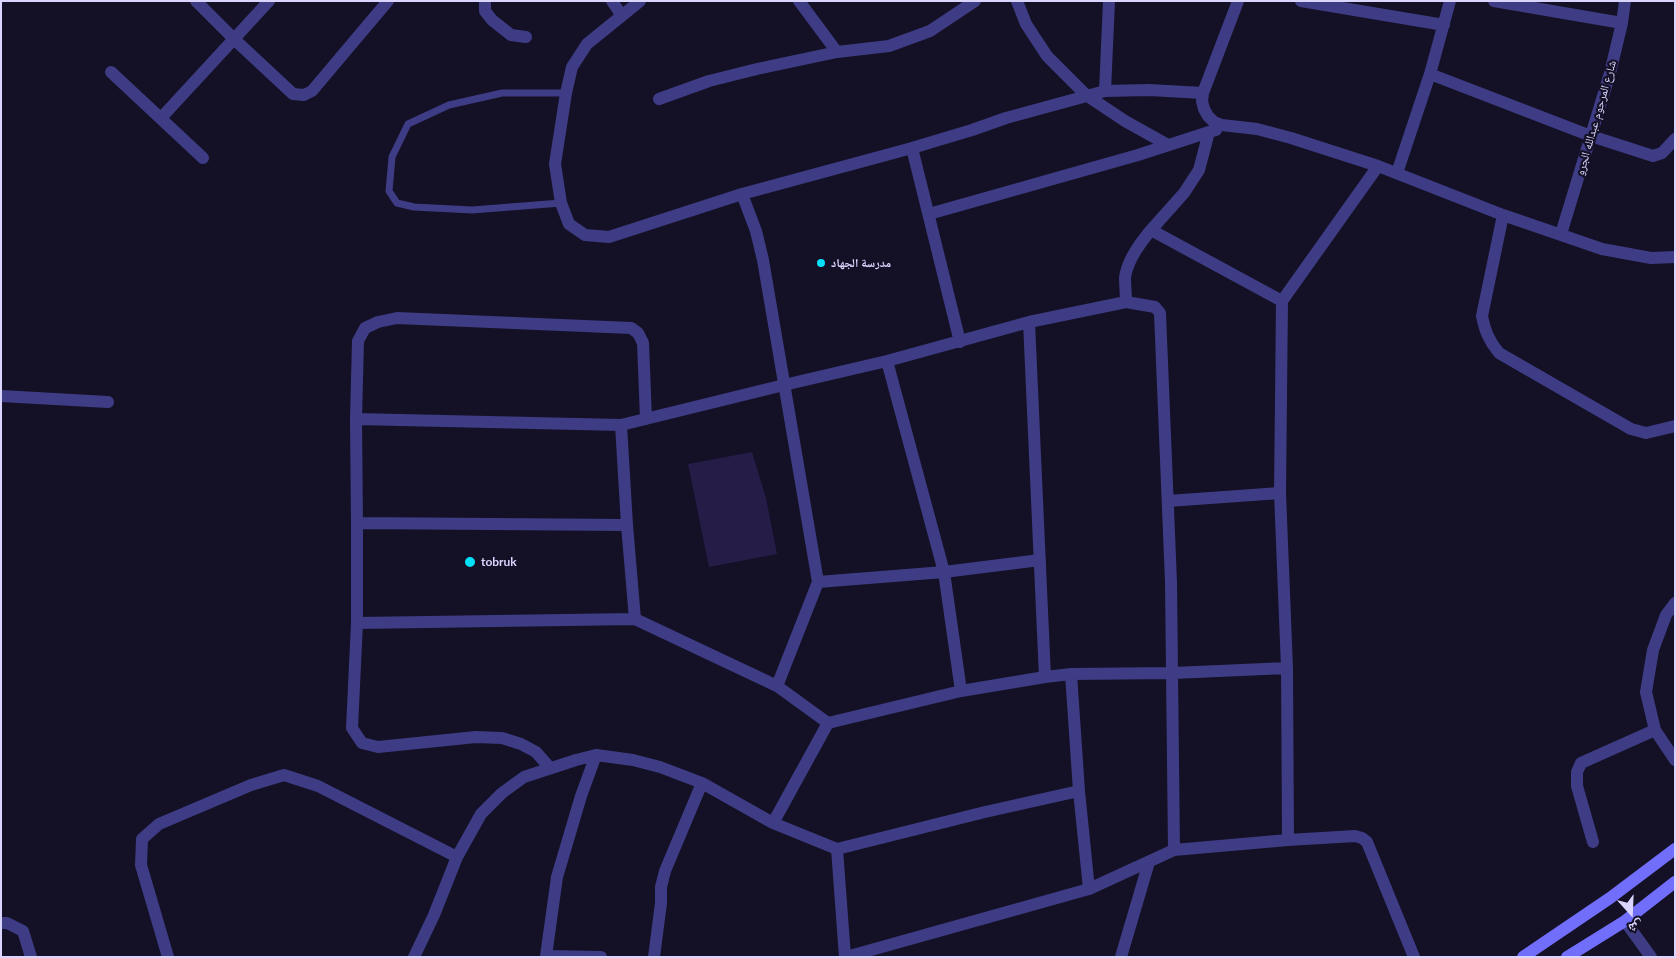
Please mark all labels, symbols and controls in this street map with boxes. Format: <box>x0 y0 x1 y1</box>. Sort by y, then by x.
street label: شارع المرحوم عبدالله الجرو <box>1573 59 1619 177</box>
place label: مدرسة الجهاد <box>831 256 891 270</box>
marker: مدرسة الجهاد <box>815 257 827 269</box>
marker: tobruk <box>463 555 477 569</box>
place label: tobruk <box>481 555 517 569</box>
north arrow <box>1606 888 1656 938</box>
text: ش <box>1626 917 1646 938</box>

